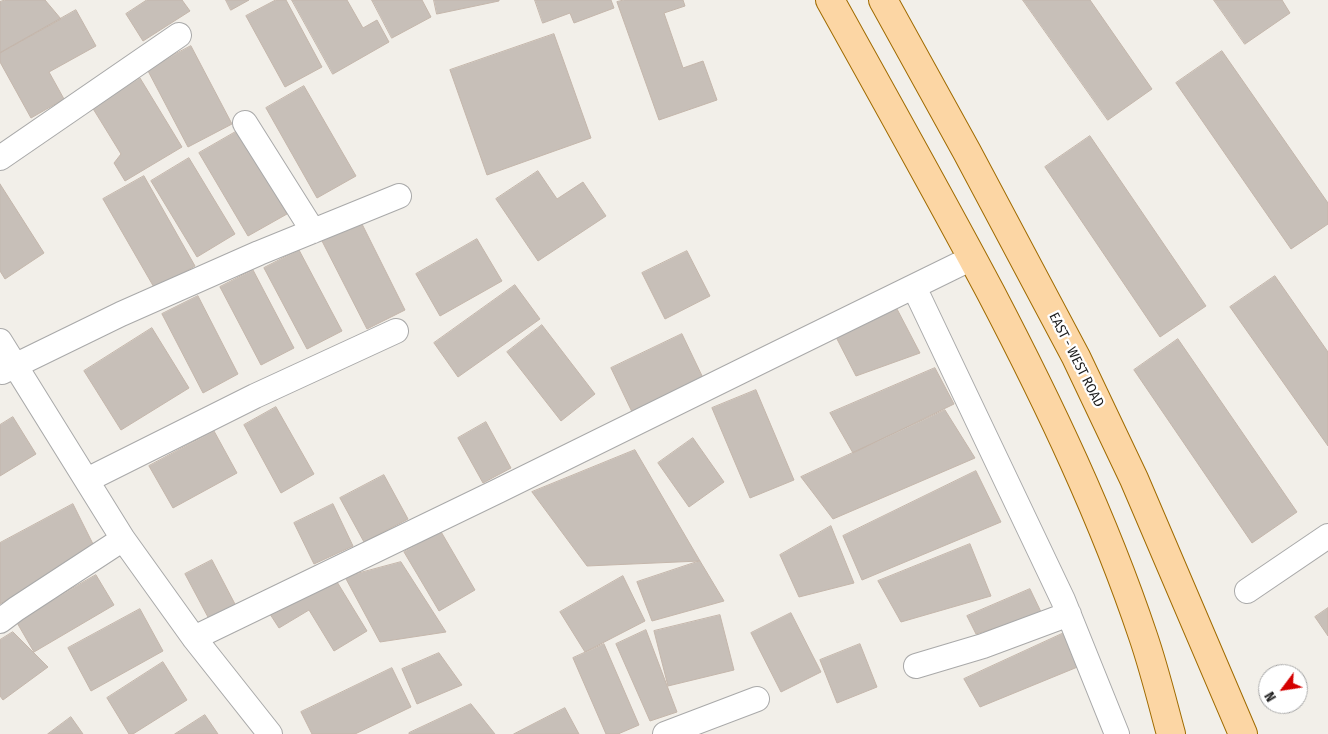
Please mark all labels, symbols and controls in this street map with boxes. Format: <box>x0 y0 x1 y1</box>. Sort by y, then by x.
street label: EAST - WEST ROAD <box>1045 310 1107 410</box>
north arrow <box>1258 664 1308 714</box>
text: N <box>1261 689 1280 704</box>

